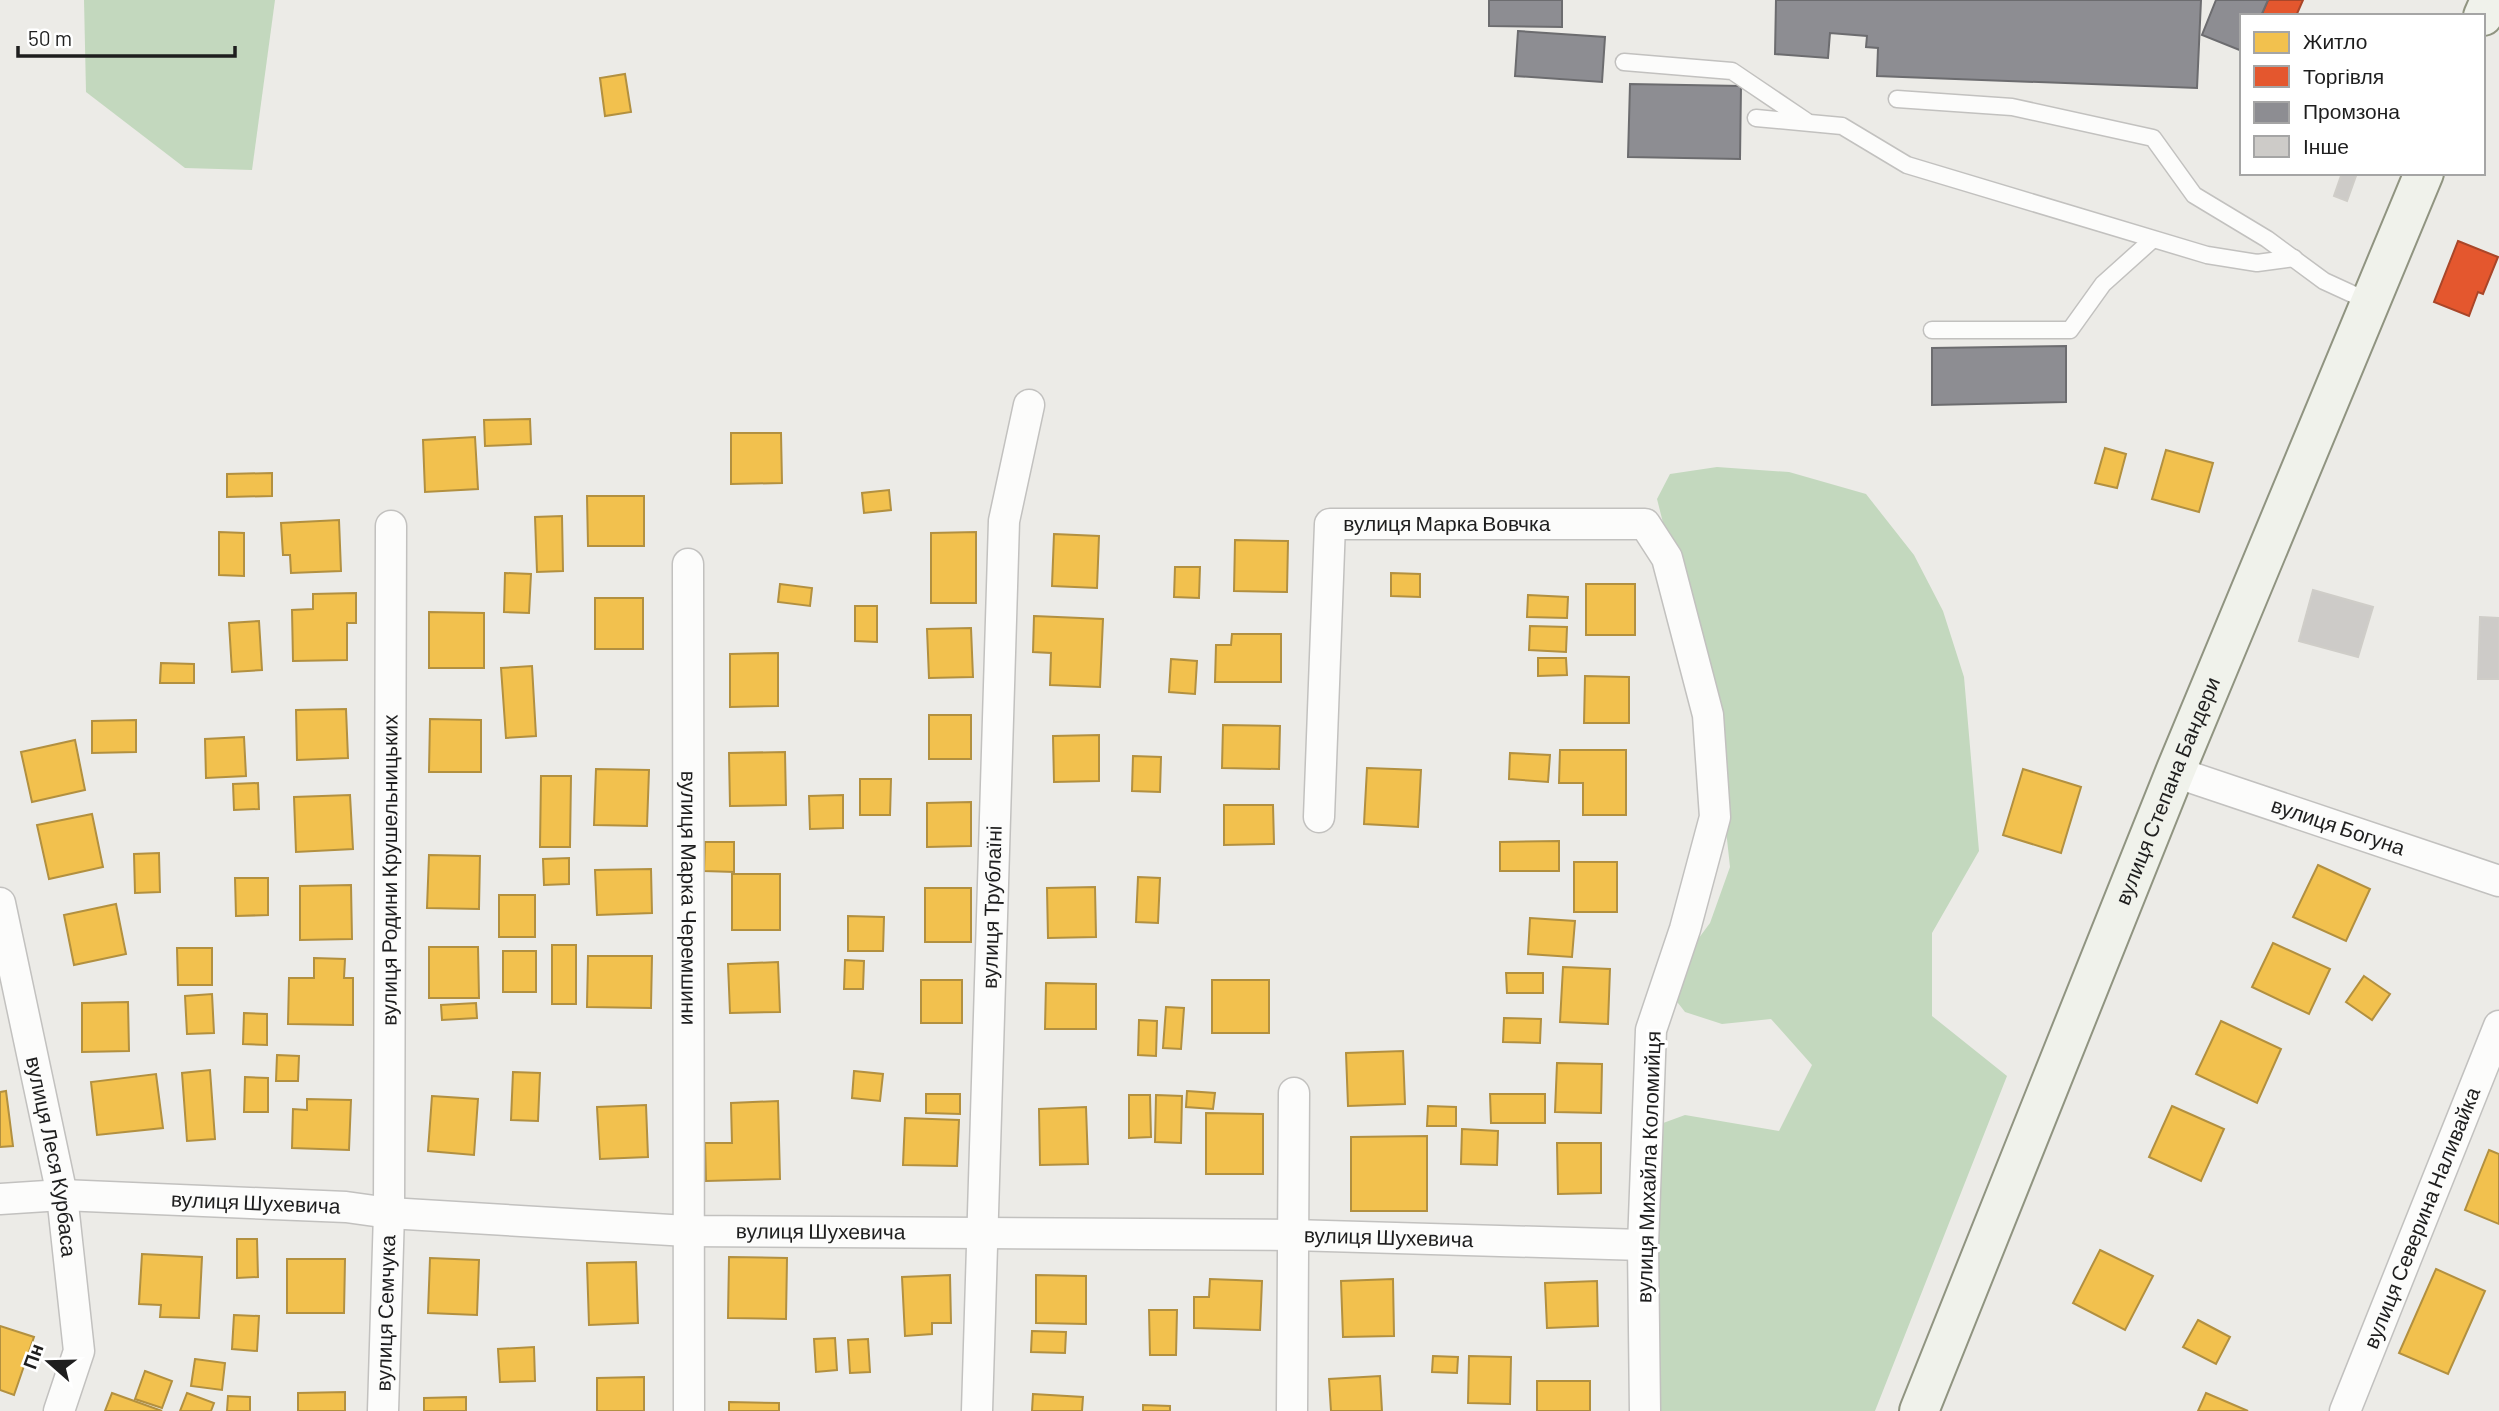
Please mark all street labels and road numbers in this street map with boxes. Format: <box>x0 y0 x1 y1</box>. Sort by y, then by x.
street label: вулиця Марка Вовчка <box>1343 510 1551 535</box>
street label: вулиця Степана Бандери <box>2109 673 2224 908</box>
street label: вулиця Родини Крушельницьких <box>376 714 401 1026</box>
street label: вулиця Марка Черемшини <box>677 771 703 1025</box>
street label: вулиця Богуна <box>2269 791 2409 860</box>
street label: вулиця Трублаїні <box>976 825 1006 989</box>
street label: вулиця Михайла Коломийця <box>1630 1030 1665 1303</box>
street label: вулиця Леся Курбаса <box>22 1054 83 1258</box>
street label: вулиця Северина Наливайка <box>2357 1083 2484 1352</box>
street label: вулиця Шухевича <box>171 1186 341 1218</box>
street label: вулиця Шухевича <box>736 1217 906 1243</box>
street label: вулиця Шухевича <box>1304 1221 1474 1251</box>
street label: вулиця Семчука <box>370 1234 399 1392</box>

